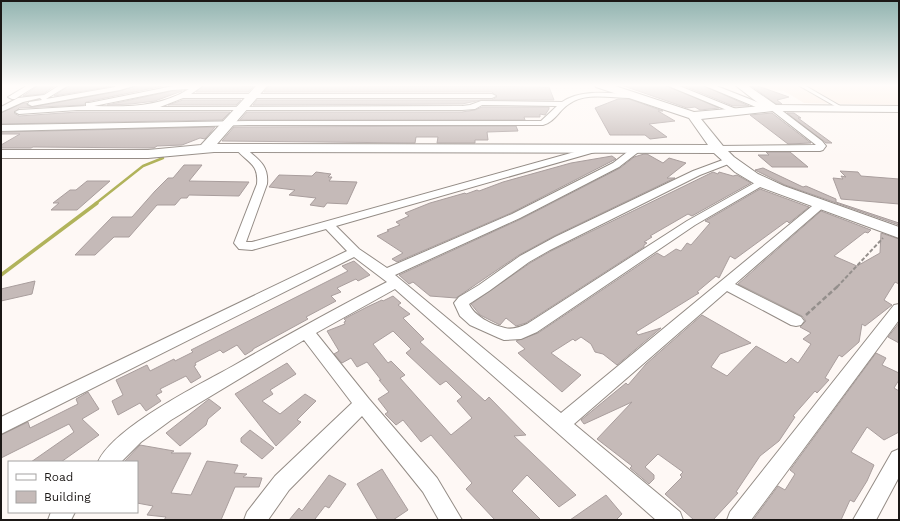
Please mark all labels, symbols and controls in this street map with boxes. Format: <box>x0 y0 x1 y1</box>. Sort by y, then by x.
legend <box>8 461 138 513</box>
text: Road <box>44 470 73 484</box>
text: Building <box>44 490 91 504</box>

